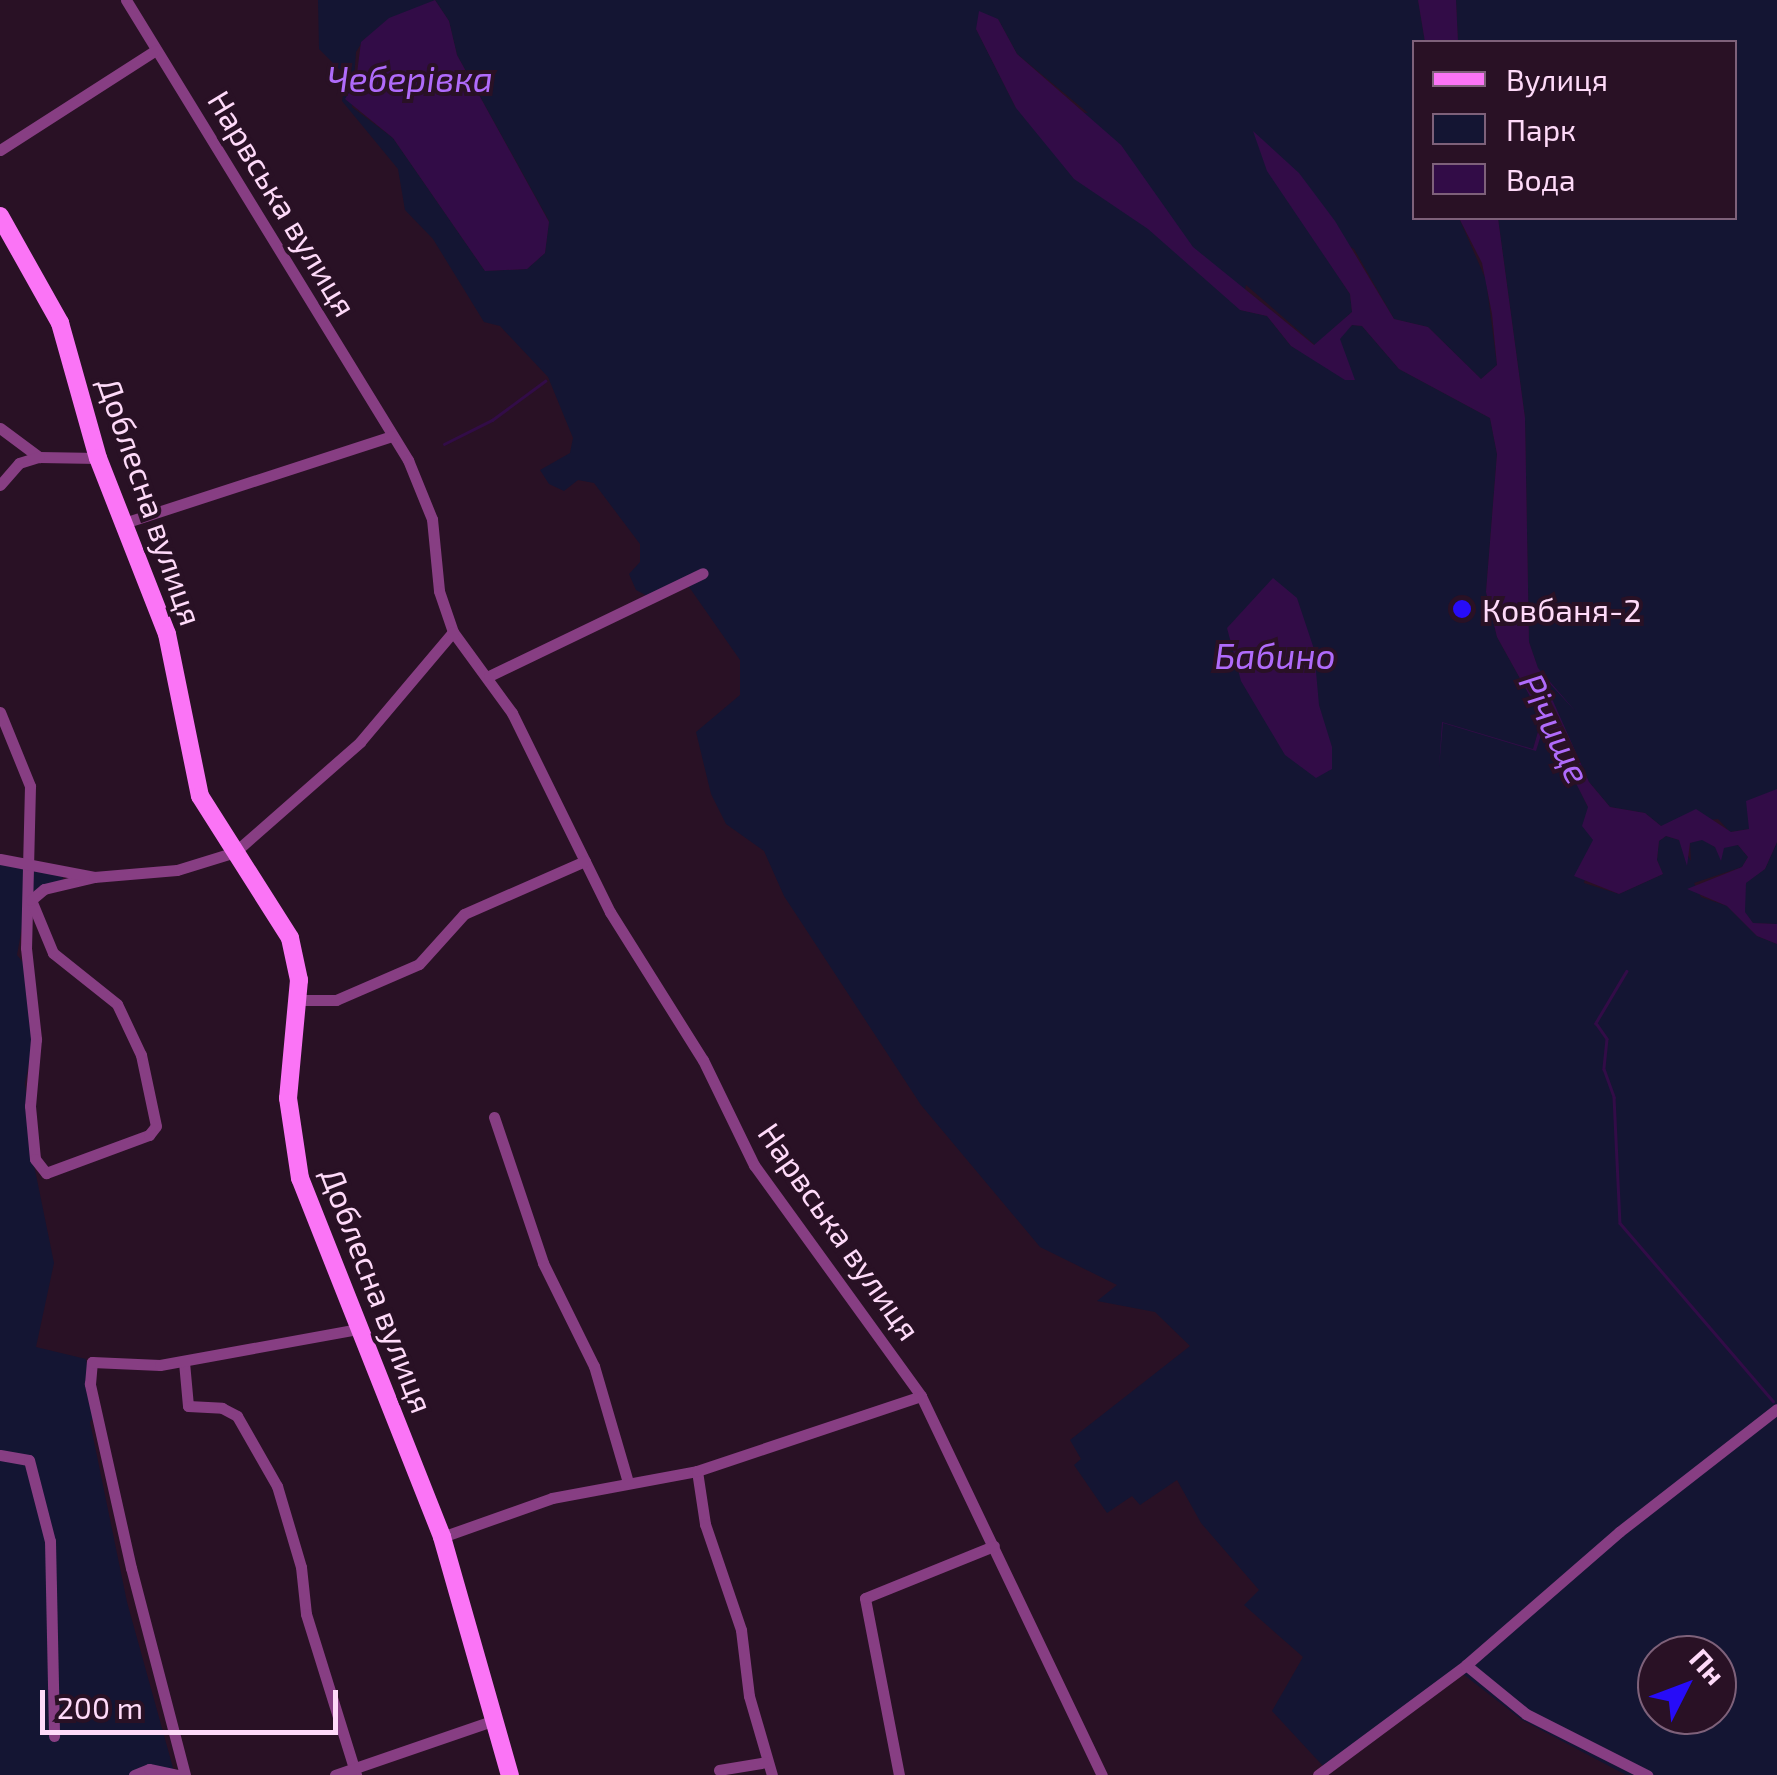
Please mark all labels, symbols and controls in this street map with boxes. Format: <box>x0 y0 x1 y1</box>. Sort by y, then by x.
legend <box>1412 40 1737 220</box>
water label: Чеберівка <box>327 57 493 99</box>
text: Вулиця <box>1506 61 1608 97</box>
street label: Нарвська вулиця <box>201 83 365 323</box>
text: Парк <box>1506 111 1576 147</box>
text: Вода <box>1506 161 1576 197</box>
street label: Доблесна вулиця <box>91 372 211 630</box>
place label: Ковбаня-2 <box>1482 590 1641 628</box>
marker: Ковбаня-2 <box>1451 598 1473 620</box>
water label: Бабино <box>1214 634 1336 676</box>
water label: Річище <box>1511 666 1601 790</box>
street label: Нарвська вулиця <box>751 1115 929 1347</box>
street label: Доблесна вулиця <box>314 1162 442 1418</box>
north arrow <box>1637 1635 1737 1735</box>
text: Пн <box>1683 1641 1733 1691</box>
scale bar <box>45 1670 342 1732</box>
text: 200 m <box>57 1689 143 1725</box>

